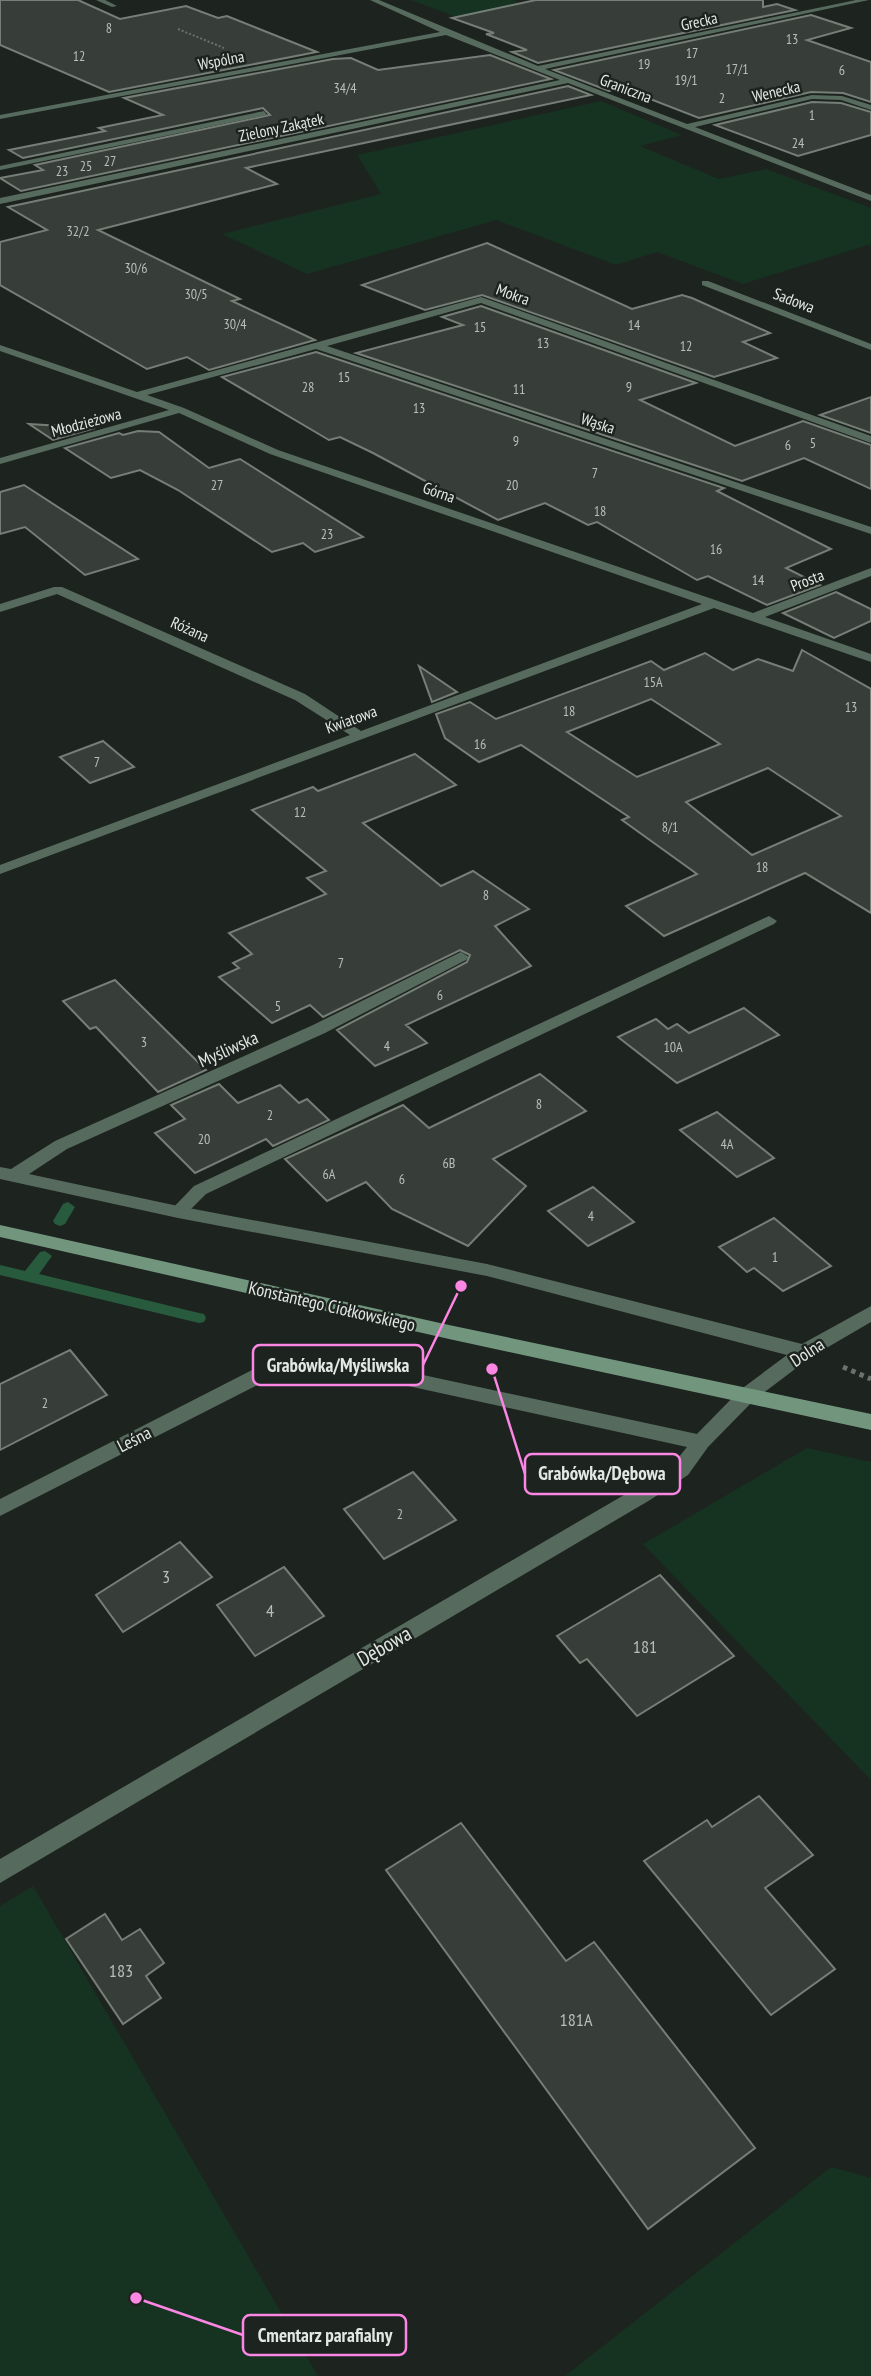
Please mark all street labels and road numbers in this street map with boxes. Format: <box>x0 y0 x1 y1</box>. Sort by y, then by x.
street label: Grecka <box>679 7 719 35</box>
street label: Wspólna <box>196 46 246 74</box>
street label: Graniczna <box>597 69 655 107</box>
street label: Wenecka <box>750 76 802 106</box>
street label: Zielony Zakątek <box>237 108 326 146</box>
street label: Mokra <box>494 279 532 309</box>
street label: Sadowa <box>770 283 818 317</box>
street label: Młodzieżowa <box>49 403 123 441</box>
street label: Wąska <box>578 408 618 438</box>
street label: Górna <box>420 477 458 507</box>
street label: Prosta <box>787 565 827 595</box>
street label: Różana <box>168 612 212 646</box>
street label: Kwiatowa <box>322 700 380 738</box>
street label: Myśliwska <box>194 1026 262 1072</box>
street label: Konstantego Ciołkowskiego <box>246 1276 418 1336</box>
street label: Dolna <box>785 1332 829 1372</box>
street label: Leśna <box>113 1421 155 1457</box>
street label: Dębowa <box>352 1620 416 1672</box>

